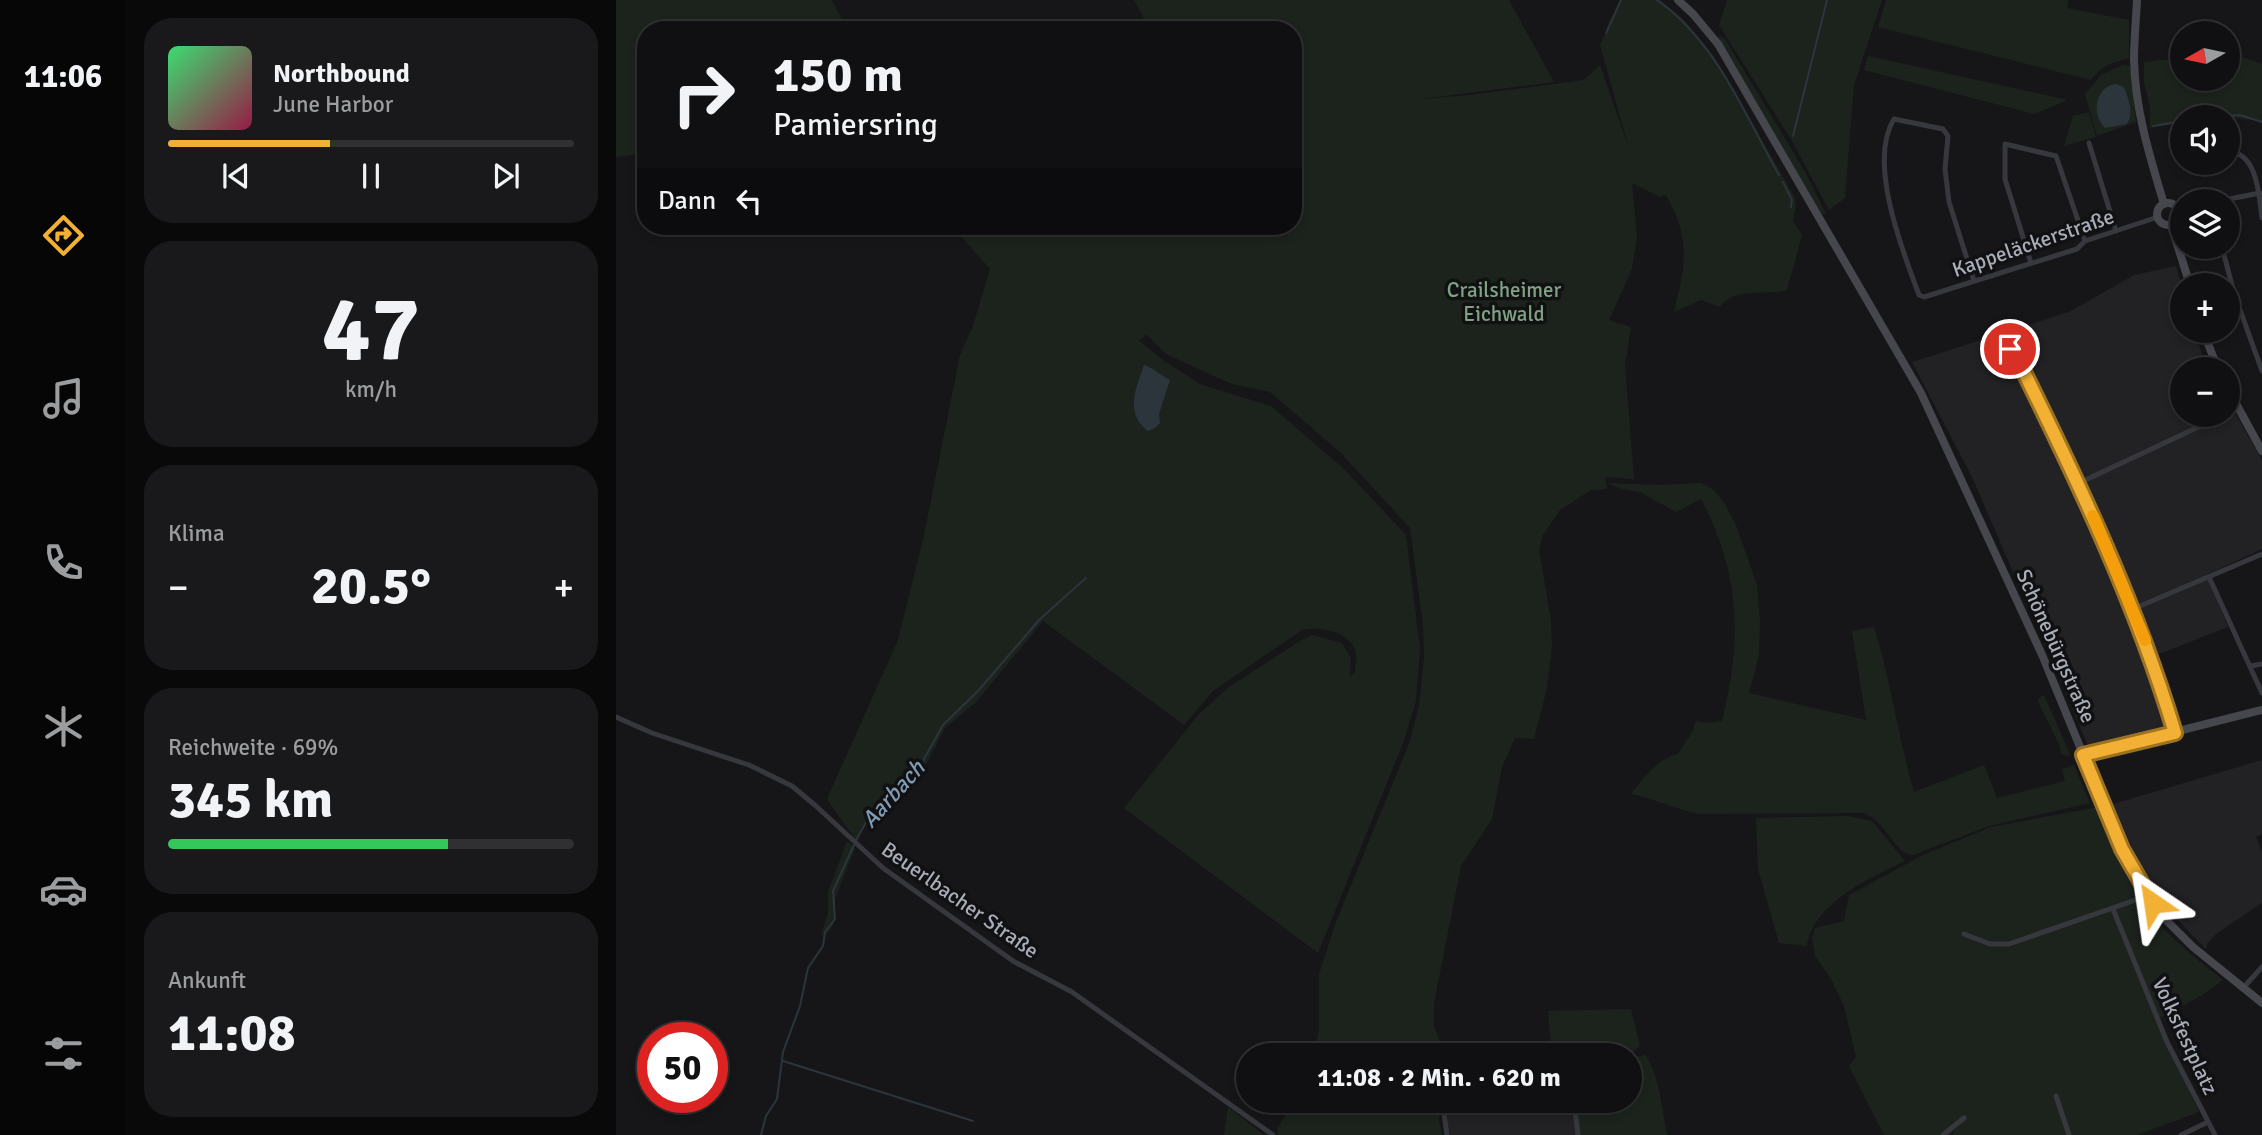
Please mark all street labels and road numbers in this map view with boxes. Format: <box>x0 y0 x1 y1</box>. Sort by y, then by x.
street label: Kappeläckerstraße <box>1949 203 2117 283</box>
street label: Schönebürgstraße <box>2010 565 2102 727</box>
street label: Beuerlbacher Straße <box>876 836 1044 964</box>
street label: Volksfestplatz <box>2146 973 2224 1099</box>

